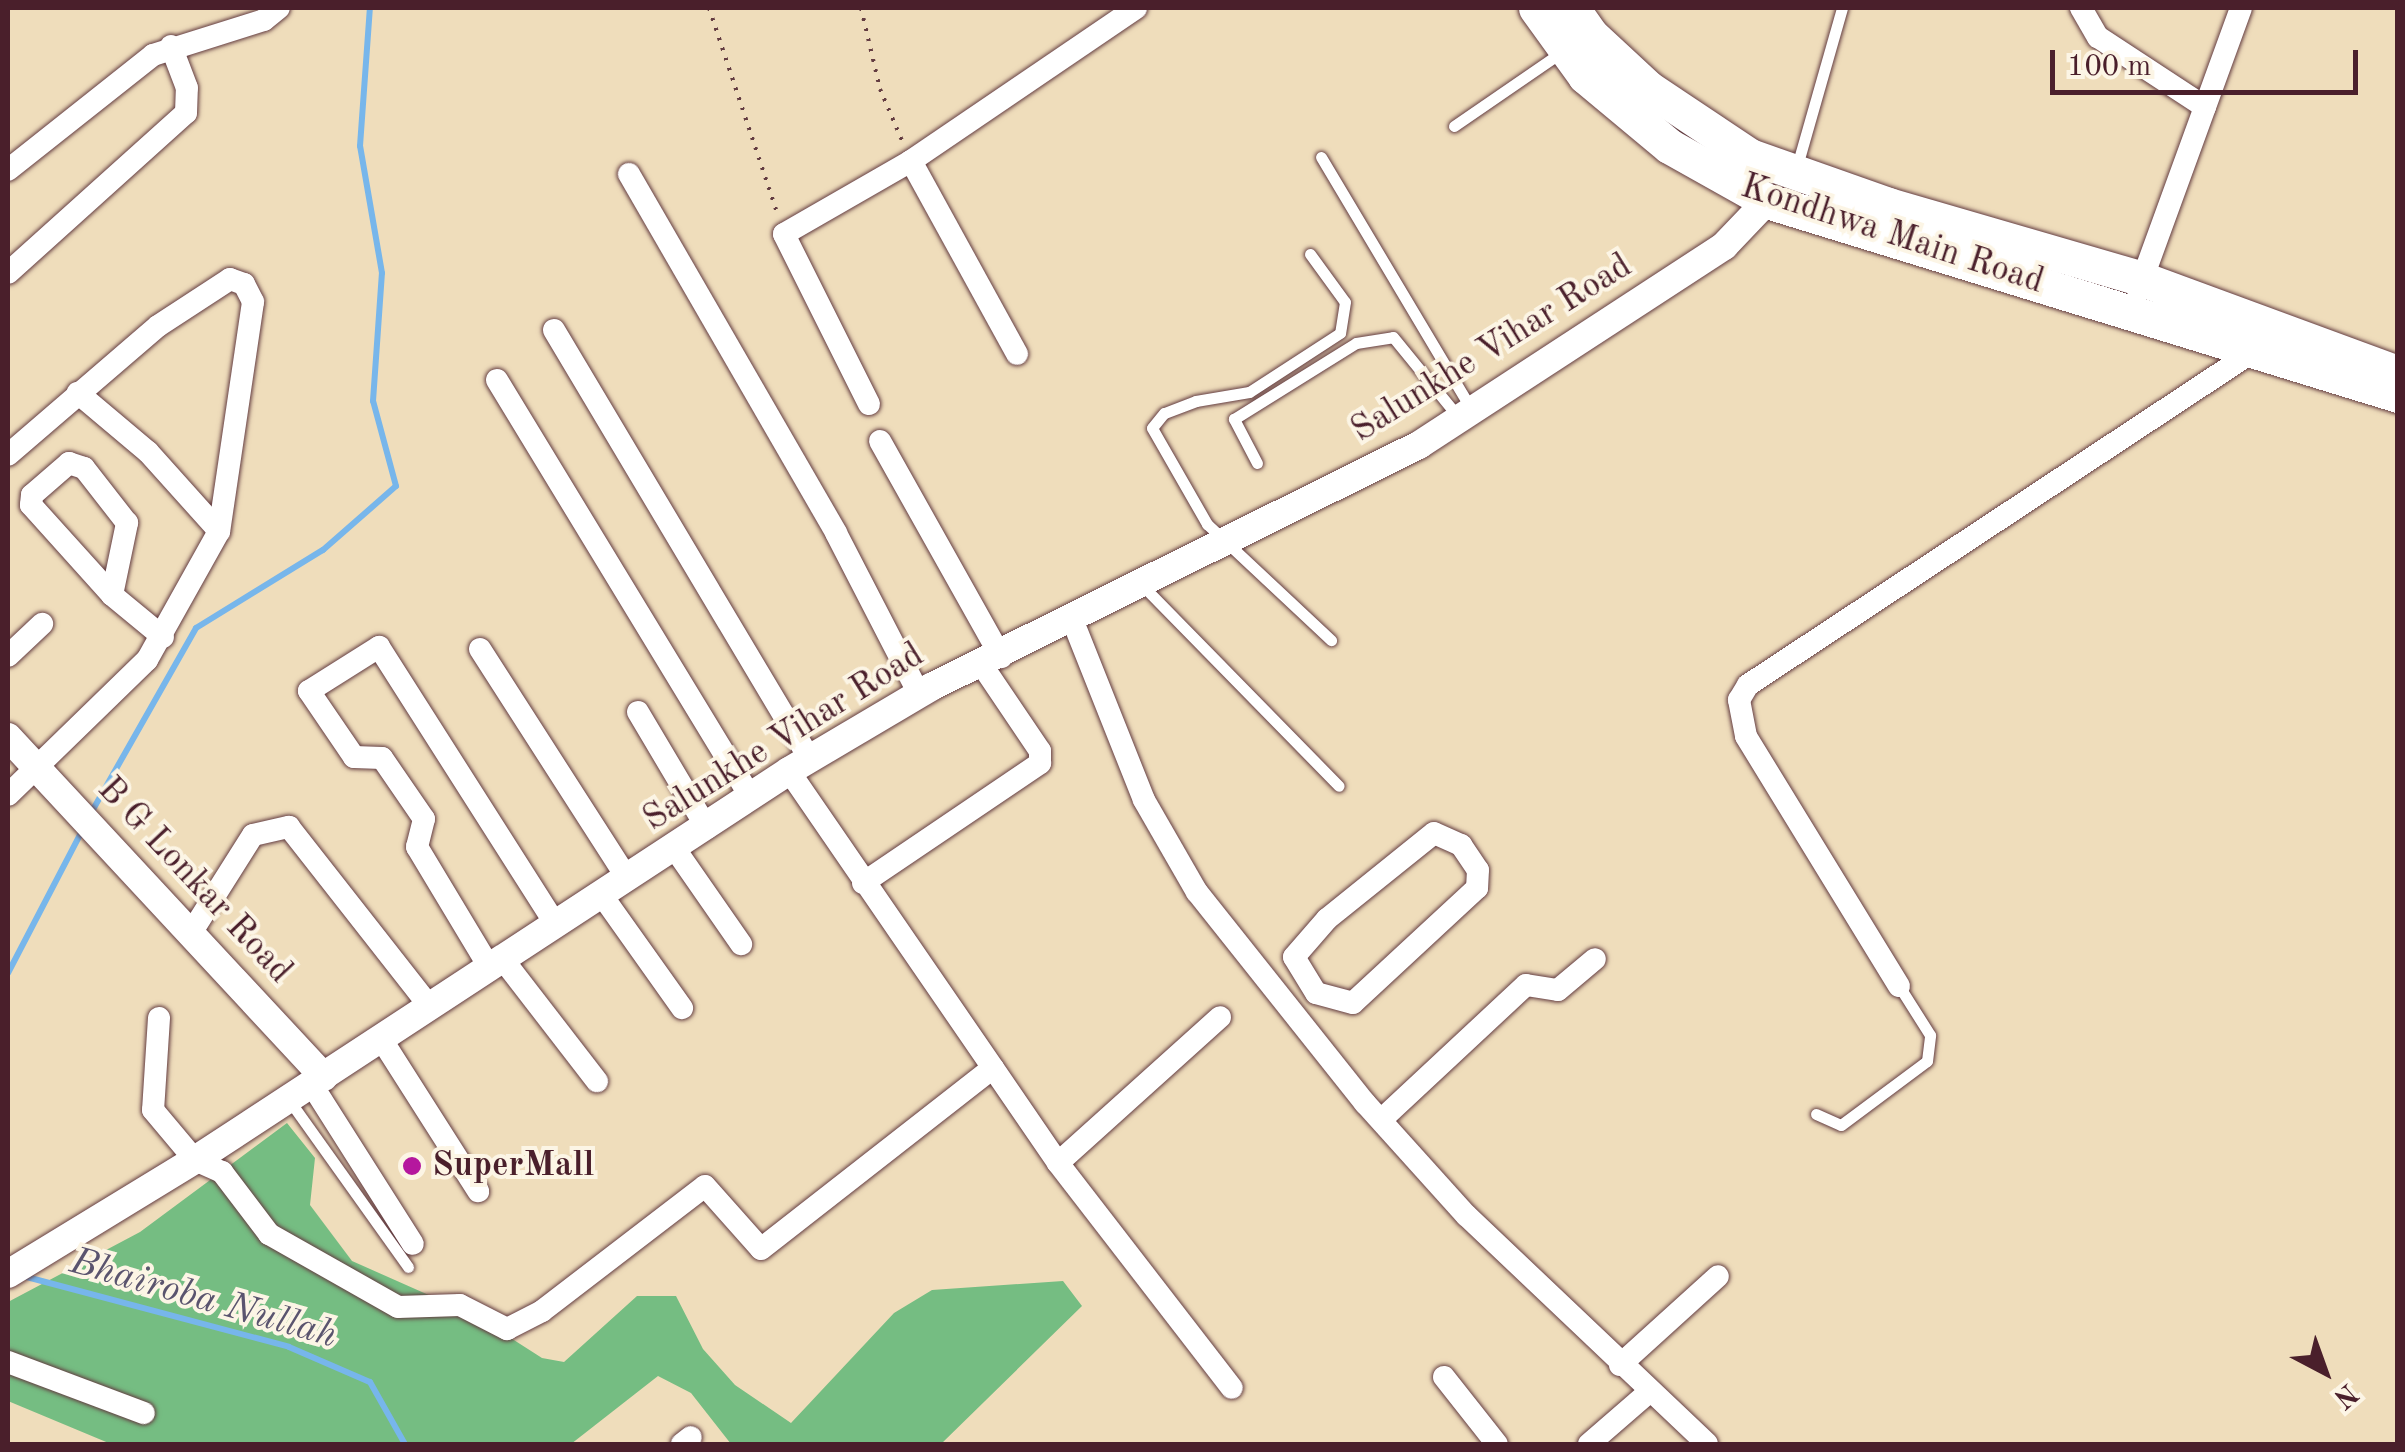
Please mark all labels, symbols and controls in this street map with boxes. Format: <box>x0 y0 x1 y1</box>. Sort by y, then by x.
scale bar <box>2055 30 2362 92</box>
text: 100 m <box>2067 52 2151 82</box>
street label: Kondhwa Main Road <box>1735 166 2049 304</box>
street label: Salunkhe Vihar Road <box>1344 246 1640 452</box>
street label: Salunkhe Vihar Road <box>636 635 932 841</box>
street label: B G Lonkar Road <box>88 769 300 993</box>
place label: SuperMall <box>432 1145 594 1187</box>
marker: SuperMall <box>401 1155 423 1177</box>
water label: Bhairoba Nullah <box>64 1240 342 1360</box>
north arrow <box>2275 1322 2375 1422</box>
text: N <box>2327 1377 2362 1412</box>

